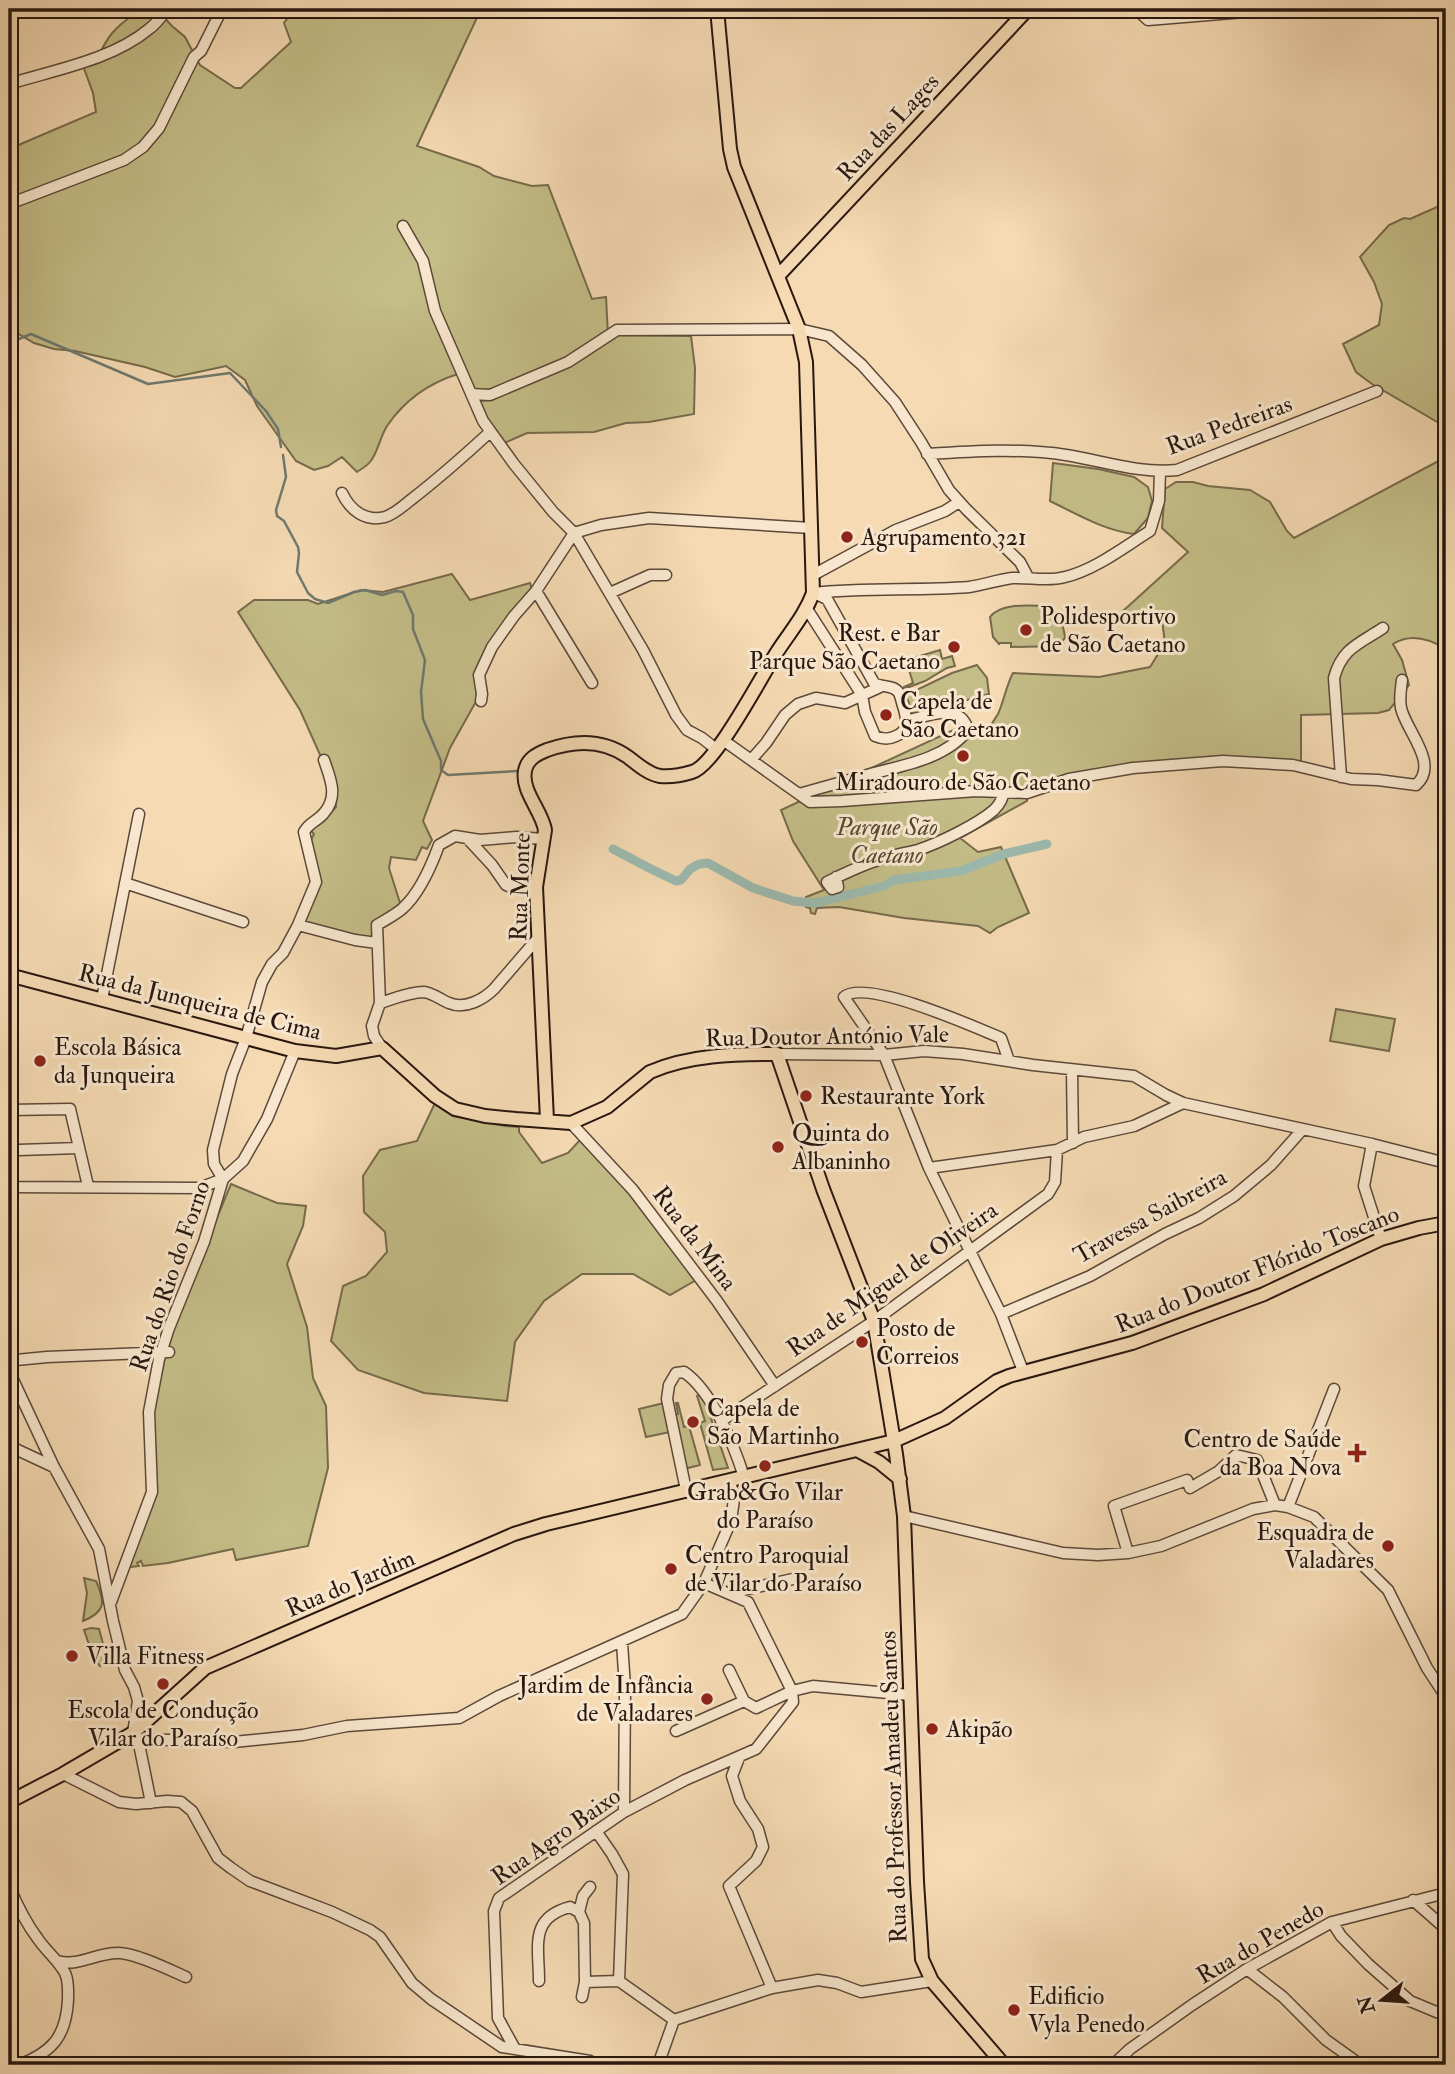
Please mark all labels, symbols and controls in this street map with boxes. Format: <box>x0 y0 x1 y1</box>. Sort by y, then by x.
street label: Rua das Lages <box>830 67 946 188</box>
street label: Rua Pedreiras <box>1162 388 1296 463</box>
place label: Agrupamento 321 <box>860 522 1026 553</box>
marker: Agrupamento 321 <box>839 529 855 545</box>
place label: Polidesportivo de São Caetano <box>1040 601 1186 660</box>
place label: Rest. e Bar Parque São Caetano <box>749 618 940 677</box>
marker: Polidesportivo de São Caetano <box>1018 622 1034 638</box>
marker: Rest. e Bar Parque São Caetano <box>946 639 962 655</box>
place label: Capela de São Caetano <box>900 686 1019 745</box>
marker: Capela de São Caetano <box>878 707 894 723</box>
marker: Miradouro de São Caetano <box>955 748 971 764</box>
place label: Miradouro de São Caetano <box>835 767 1091 798</box>
park label: Parque São Caetano <box>835 812 938 871</box>
street label: Rua Monte <box>503 832 538 942</box>
street label: Rua da Junqueira de Cima <box>75 957 326 1048</box>
street label: Rua Doutor António Vale <box>705 1019 949 1054</box>
place label: Escola Básica da Junqueira <box>54 1032 182 1091</box>
marker: Escola Básica da Junqueira <box>32 1053 48 1069</box>
place label: Restaurante York <box>820 1081 986 1112</box>
marker: Restaurante York <box>798 1088 814 1104</box>
place label: Quinta do Albaninho <box>791 1118 890 1177</box>
marker: Quinta do Albaninho <box>770 1139 786 1155</box>
street label: Travessa Saibreira <box>1068 1161 1233 1271</box>
street label: Rua do Rio do Forno <box>123 1177 218 1376</box>
street label: Rua da Mina <box>645 1180 745 1298</box>
street label: Rua de Miguel de Oliveira <box>781 1194 1005 1364</box>
street label: Rua do Doutor Flórido Toscano <box>1111 1198 1404 1341</box>
place label: Posto de Correios <box>876 1313 959 1372</box>
marker: Posto de Correios <box>854 1334 870 1350</box>
place label: Capela de São Martinho <box>707 1393 839 1452</box>
marker: Capela de São Martinho <box>685 1414 701 1430</box>
place label: Centro de Saúde da Boa Nova <box>1184 1424 1342 1483</box>
marker: Centro de Saúde da Boa Nova <box>1347 1443 1367 1463</box>
marker: Grab&Go Vilar do Paraíso <box>757 1458 773 1474</box>
place label: Grab&Go Vilar do Paraíso <box>687 1477 843 1536</box>
place label: Esquadra de Valadares <box>1256 1517 1374 1576</box>
marker: Esquadra de Valadares <box>1380 1538 1396 1554</box>
place label: Centro Paroquial de Vilar do Paraíso <box>685 1540 862 1599</box>
street label: Rua do Jardim <box>281 1542 420 1625</box>
marker: Centro Paroquial de Vilar do Paraíso <box>663 1561 679 1577</box>
street label: Rua do Professor Amadeu Santos <box>873 1630 914 1944</box>
place label: Villa Fitness <box>86 1641 204 1672</box>
marker: Villa Fitness <box>64 1648 80 1664</box>
place label: Jardim de Infância de Valadares <box>517 1670 694 1729</box>
marker: Escola de Condução Vilar do Paraíso <box>155 1676 171 1692</box>
marker: Jardim de Infância de Valadares <box>699 1691 715 1707</box>
place label: Escola de Condução Vilar do Paraíso <box>67 1695 259 1754</box>
place label: Akipão <box>945 1714 1013 1745</box>
marker: Akipão <box>924 1721 940 1737</box>
street label: Rua Agro Baixo <box>486 1780 627 1892</box>
street label: Rua do Penedo <box>1191 1894 1329 1991</box>
north arrow <box>1346 1966 1416 2036</box>
place label: Edificio Vyla Penedo <box>1028 1981 1145 2040</box>
text: N <box>1352 1992 1381 2017</box>
marker: Edificio Vyla Penedo <box>1006 2002 1022 2018</box>

